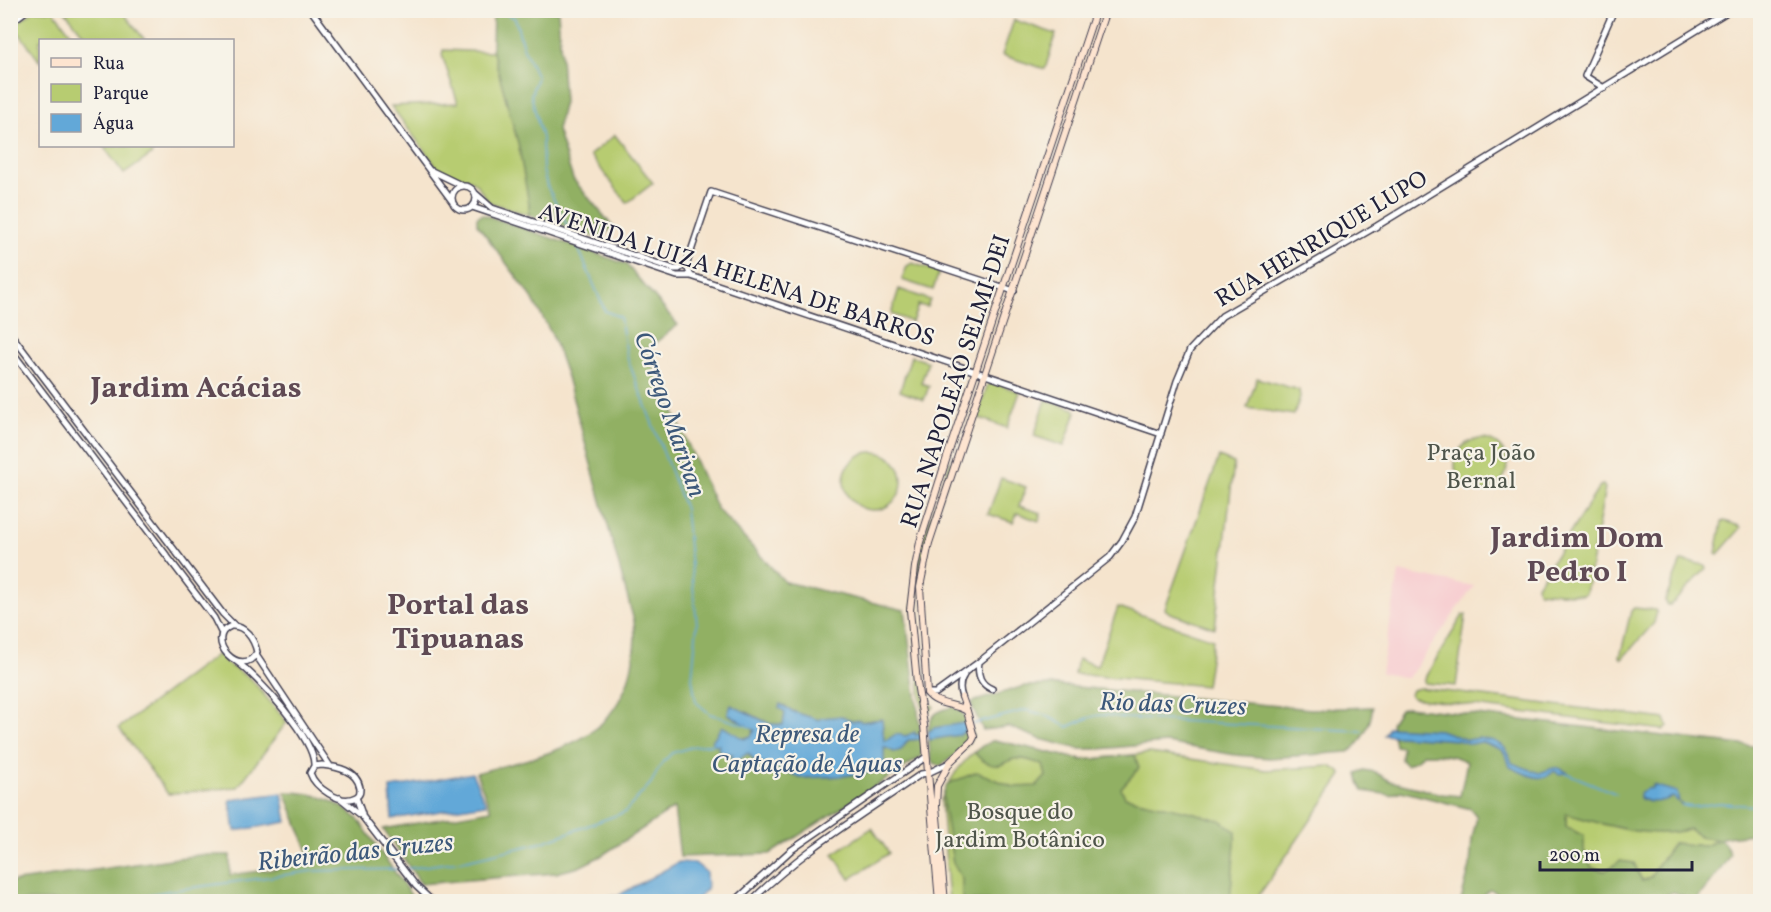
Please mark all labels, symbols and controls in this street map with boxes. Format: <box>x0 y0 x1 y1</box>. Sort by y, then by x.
legend <box>39 39 234 147</box>
text: Rua <box>93 52 124 77</box>
text: Parque <box>93 82 148 107</box>
text: Água <box>93 112 134 137</box>
street label: RUA HENRIQUE LUPO <box>1209 163 1435 317</box>
street label: AVENIDA LUIZA HELENA DE BARROS <box>534 196 939 356</box>
street label: RUA NAPOLEÃO SELMI-DEI <box>893 231 1020 533</box>
water label: Córrego Marivan <box>624 327 714 502</box>
district label: Jardim Acácias <box>89 368 302 410</box>
park label: Praça João Bernal <box>1427 437 1535 499</box>
district label: Jardim Dom Pedro I <box>1489 518 1664 594</box>
district label: Portal das Tipuanas <box>387 585 529 661</box>
water label: Rio das Cruzes <box>1099 684 1248 726</box>
water label: Represa de Captação de Águas <box>712 717 903 783</box>
park label: Bosque do Jardim Botânico <box>935 796 1105 858</box>
water label: Ribeirão das Cruzes <box>255 825 455 881</box>
scale bar <box>1540 834 1692 872</box>
text: 200 m <box>1549 844 1600 869</box>

